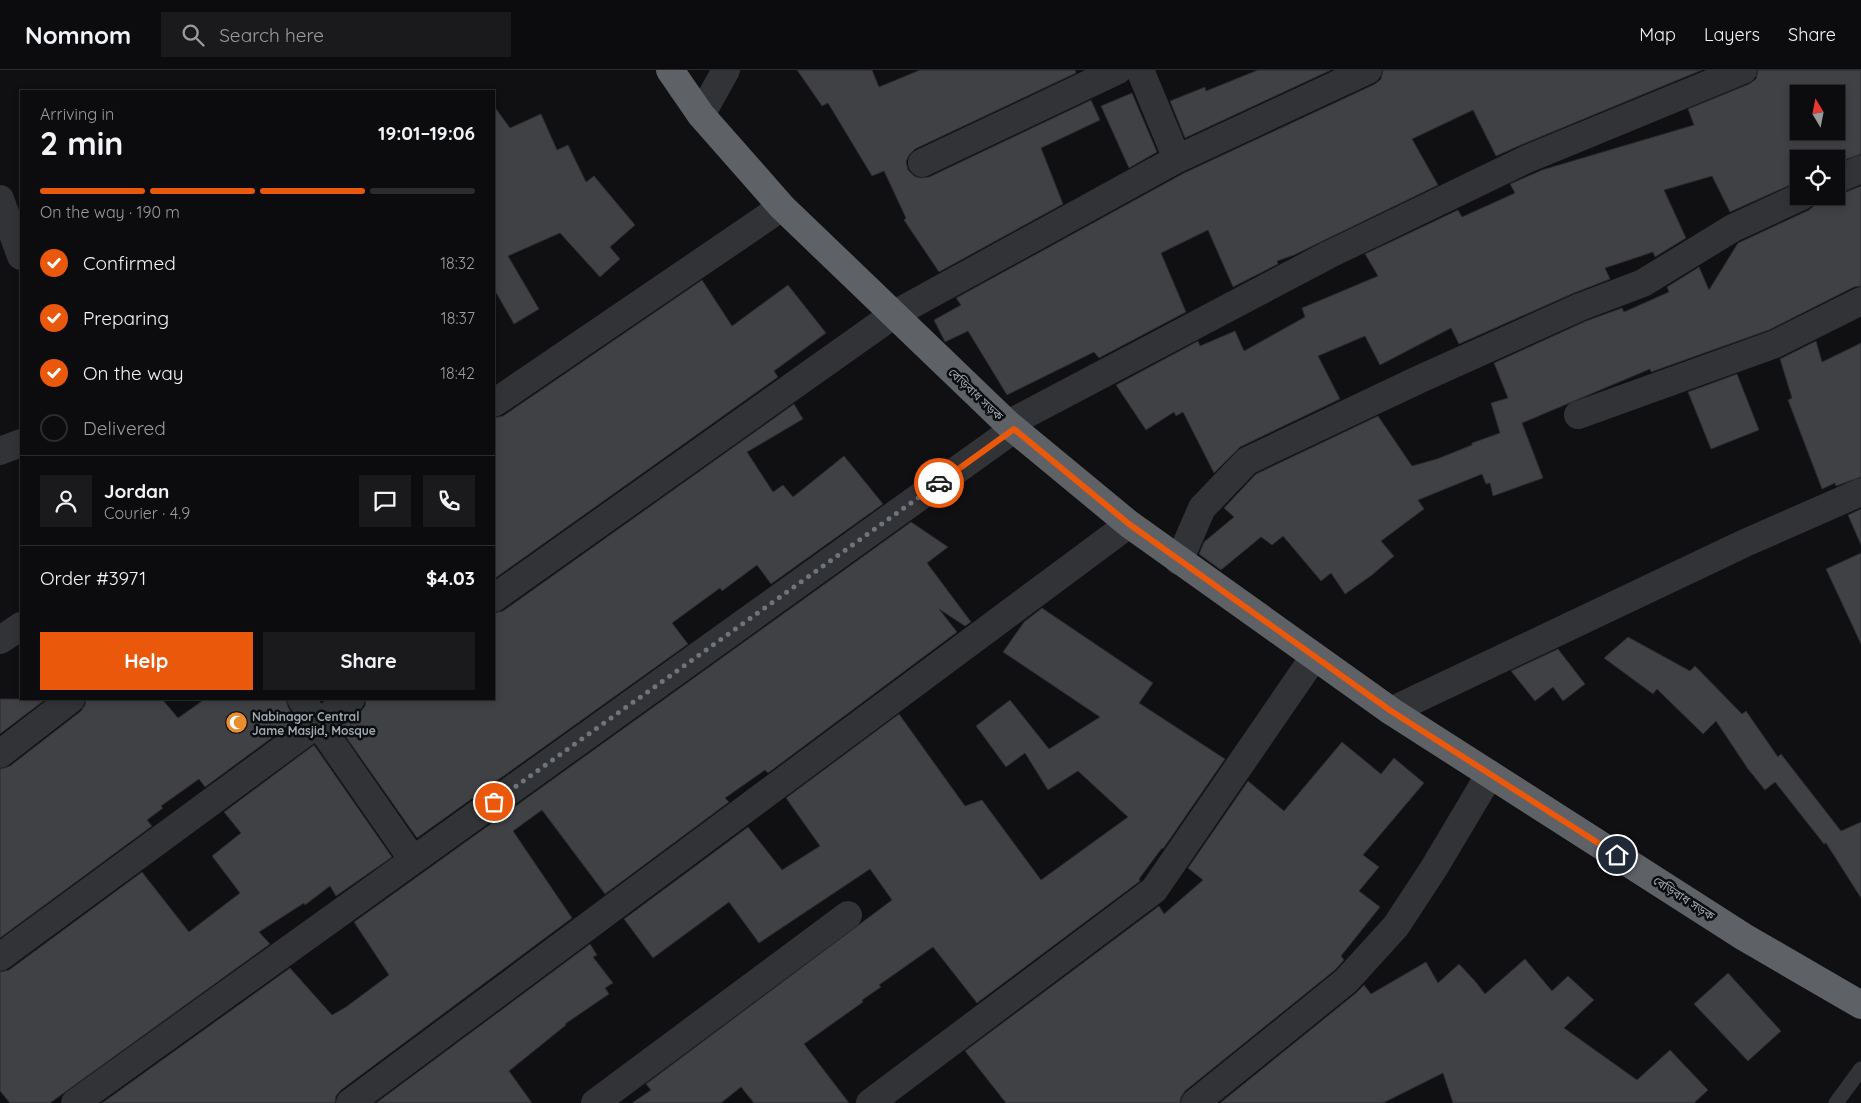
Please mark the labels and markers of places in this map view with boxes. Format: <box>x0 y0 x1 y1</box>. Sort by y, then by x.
place label: Nabinagor Central Jame Masjid, Mosque <box>252 709 376 738</box>
mosque icon: Nabinagor Central Jame Masjid, Mosque <box>224 711 248 735</box>
pin <box>473 781 515 823</box>
pin <box>1596 834 1638 876</box>

